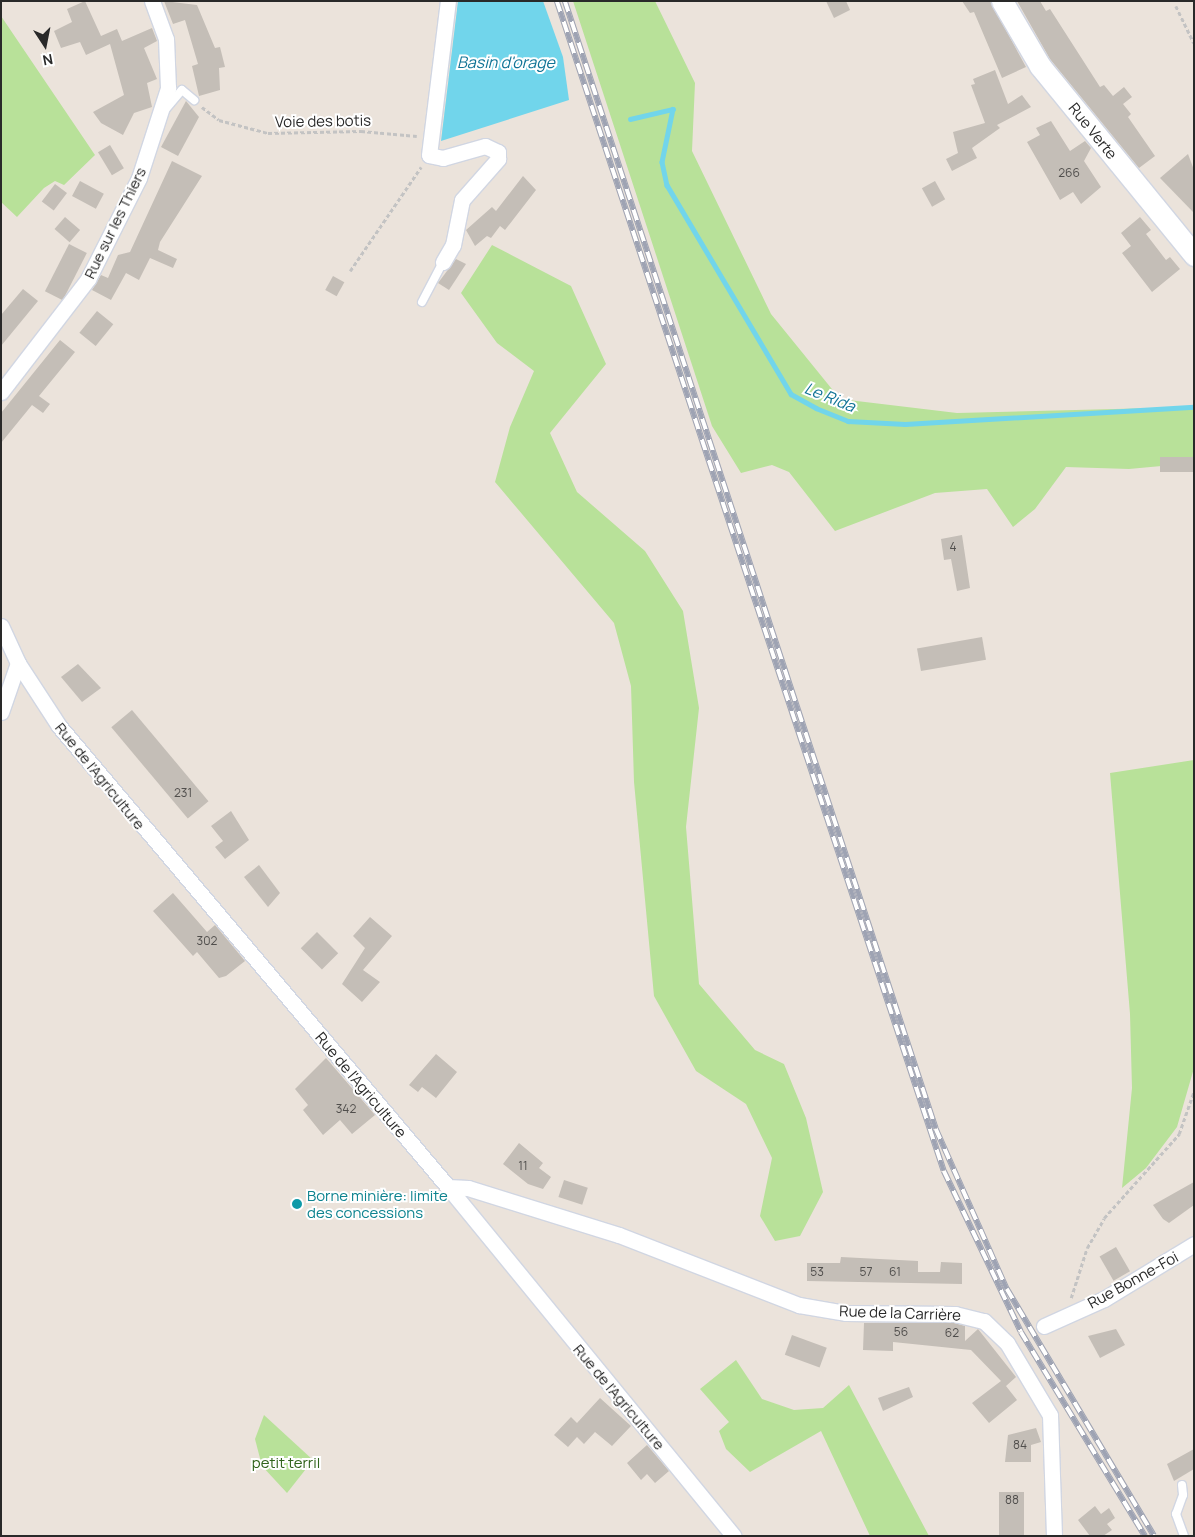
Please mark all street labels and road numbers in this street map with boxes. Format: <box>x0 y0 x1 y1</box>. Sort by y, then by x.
street label: Rue Verte <box>1065 99 1121 163</box>
street label: Voie des botis <box>275 111 371 131</box>
street label: Rue sur les Thiers <box>80 164 150 282</box>
street label: Rue de l'Agriculture <box>51 719 149 833</box>
street label: Rue de l'Agriculture <box>312 1029 410 1141</box>
street label: Rue Bonne-Foi <box>1085 1248 1181 1312</box>
street label: Rue de la Carrière <box>839 1302 961 1324</box>
street label: Rue de l'Agriculture <box>570 1341 668 1453</box>

